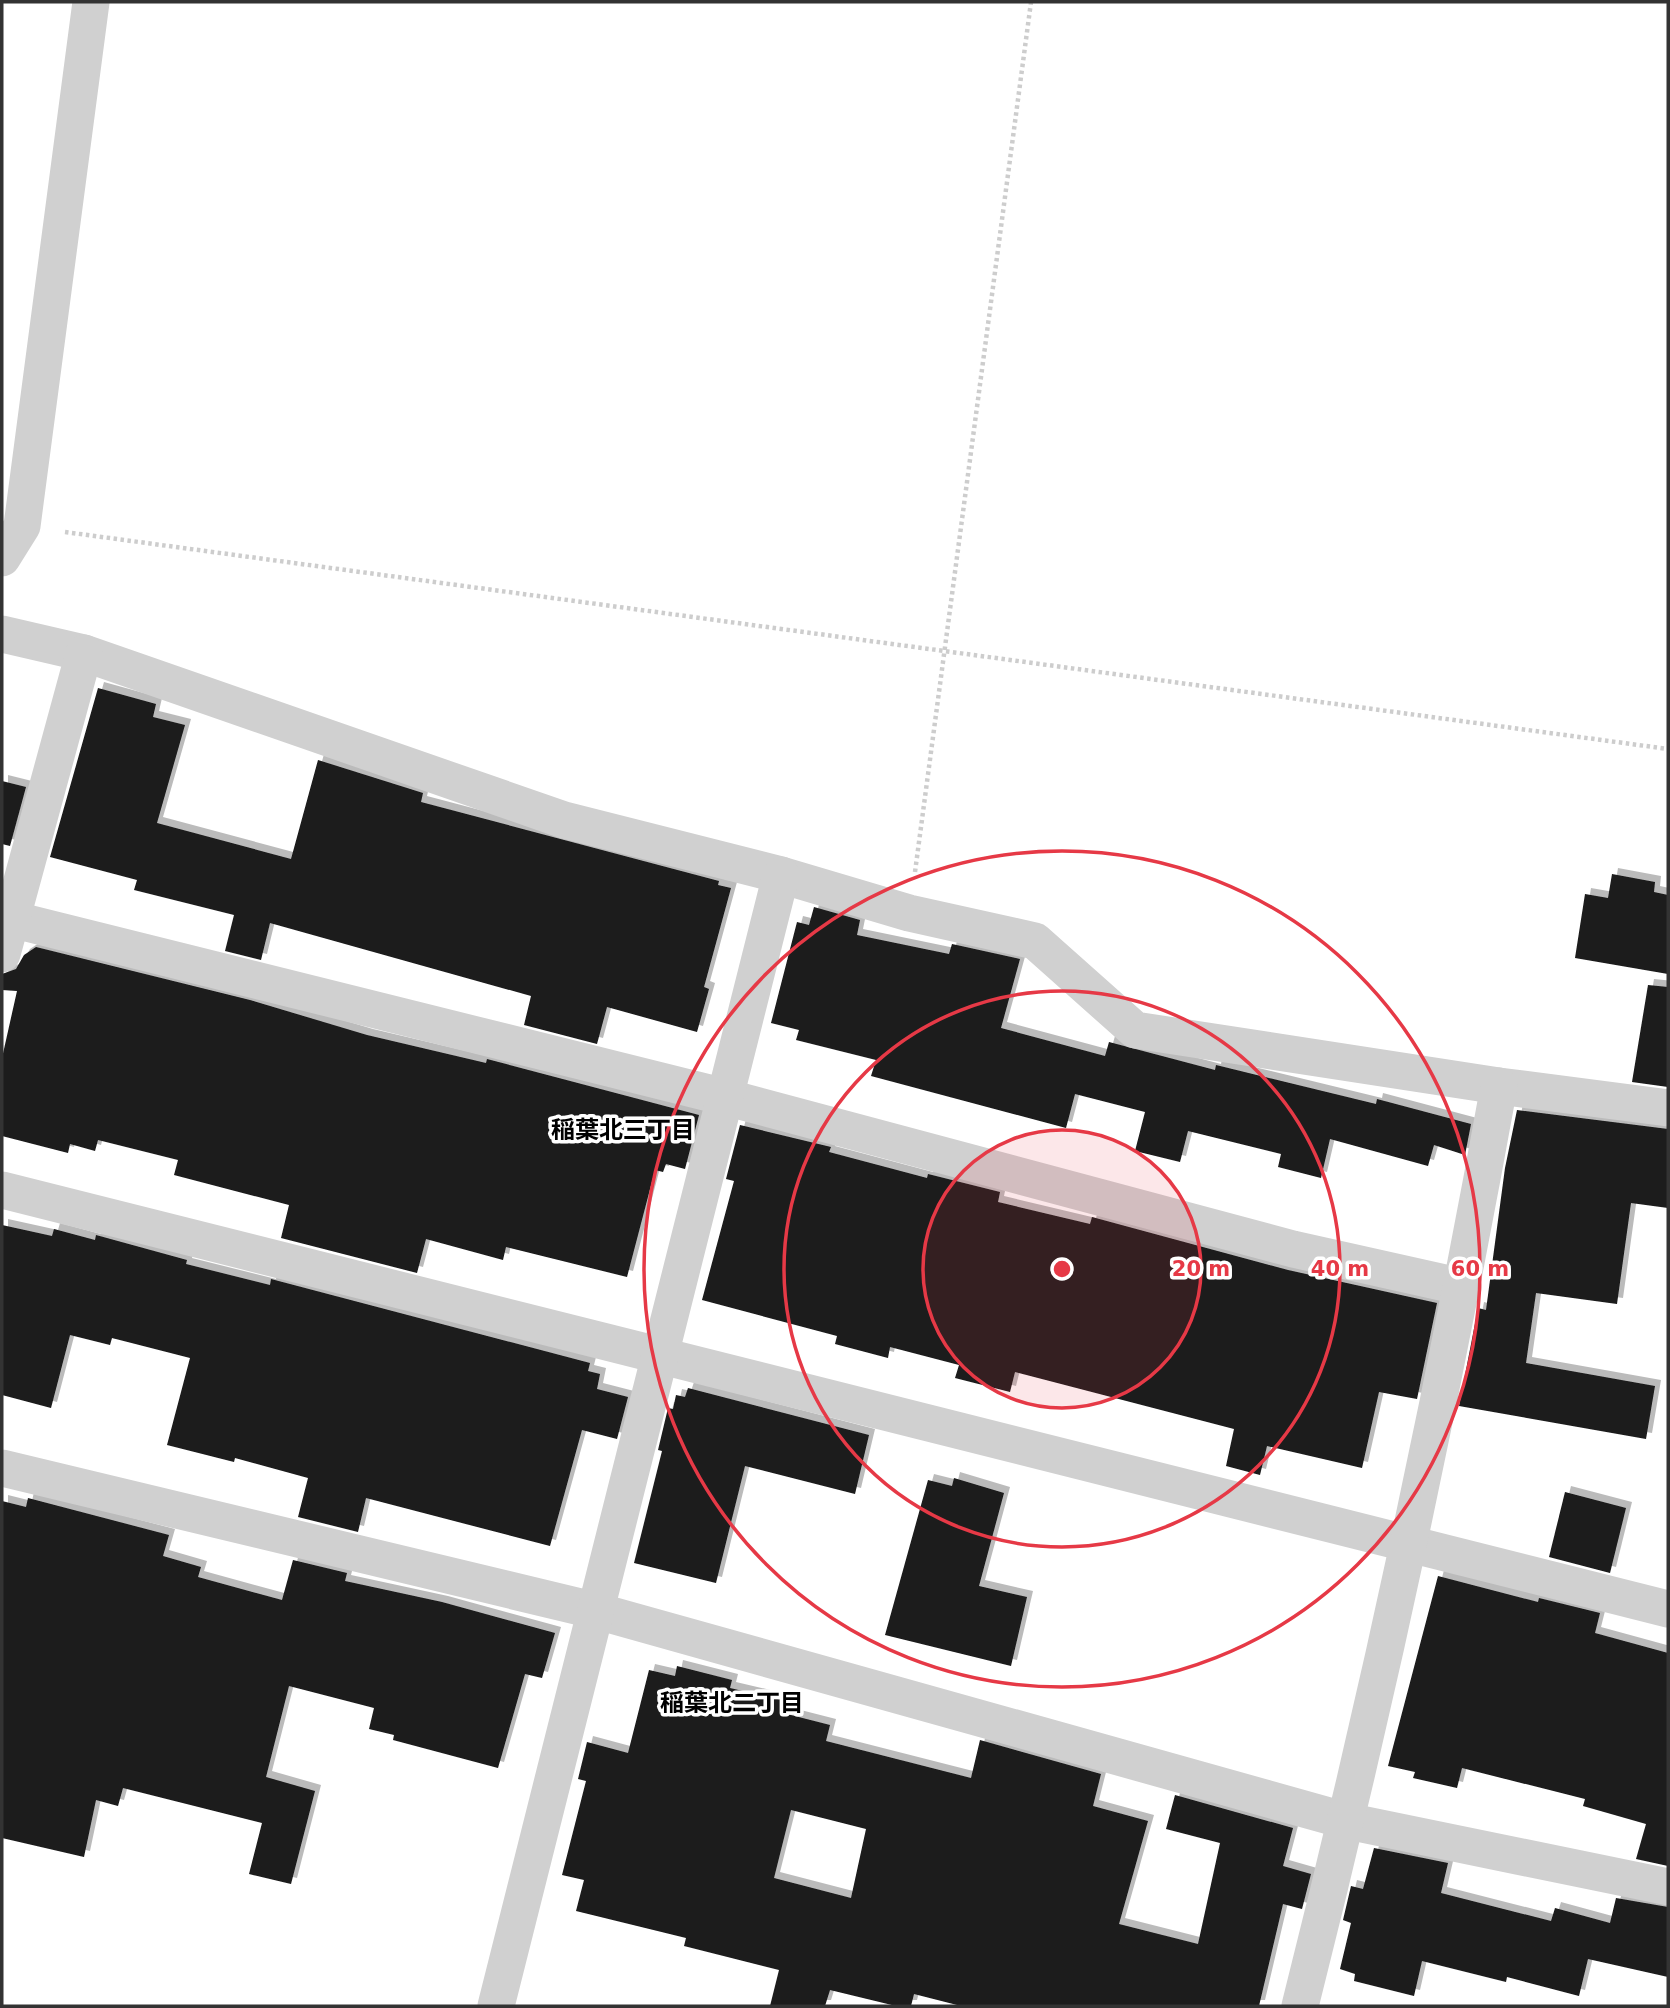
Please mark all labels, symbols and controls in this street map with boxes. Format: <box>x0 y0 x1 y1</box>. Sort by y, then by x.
district label: 稲葉北三丁目 <box>551 1116 695 1144</box>
centre of rings <box>1050 1257 1074 1281</box>
text: 20 m <box>1172 1257 1230 1281</box>
text: 40 m <box>1311 1257 1369 1281</box>
text: 60 m <box>1451 1257 1509 1281</box>
district label: 稲葉北二丁目 <box>660 1689 804 1717</box>

